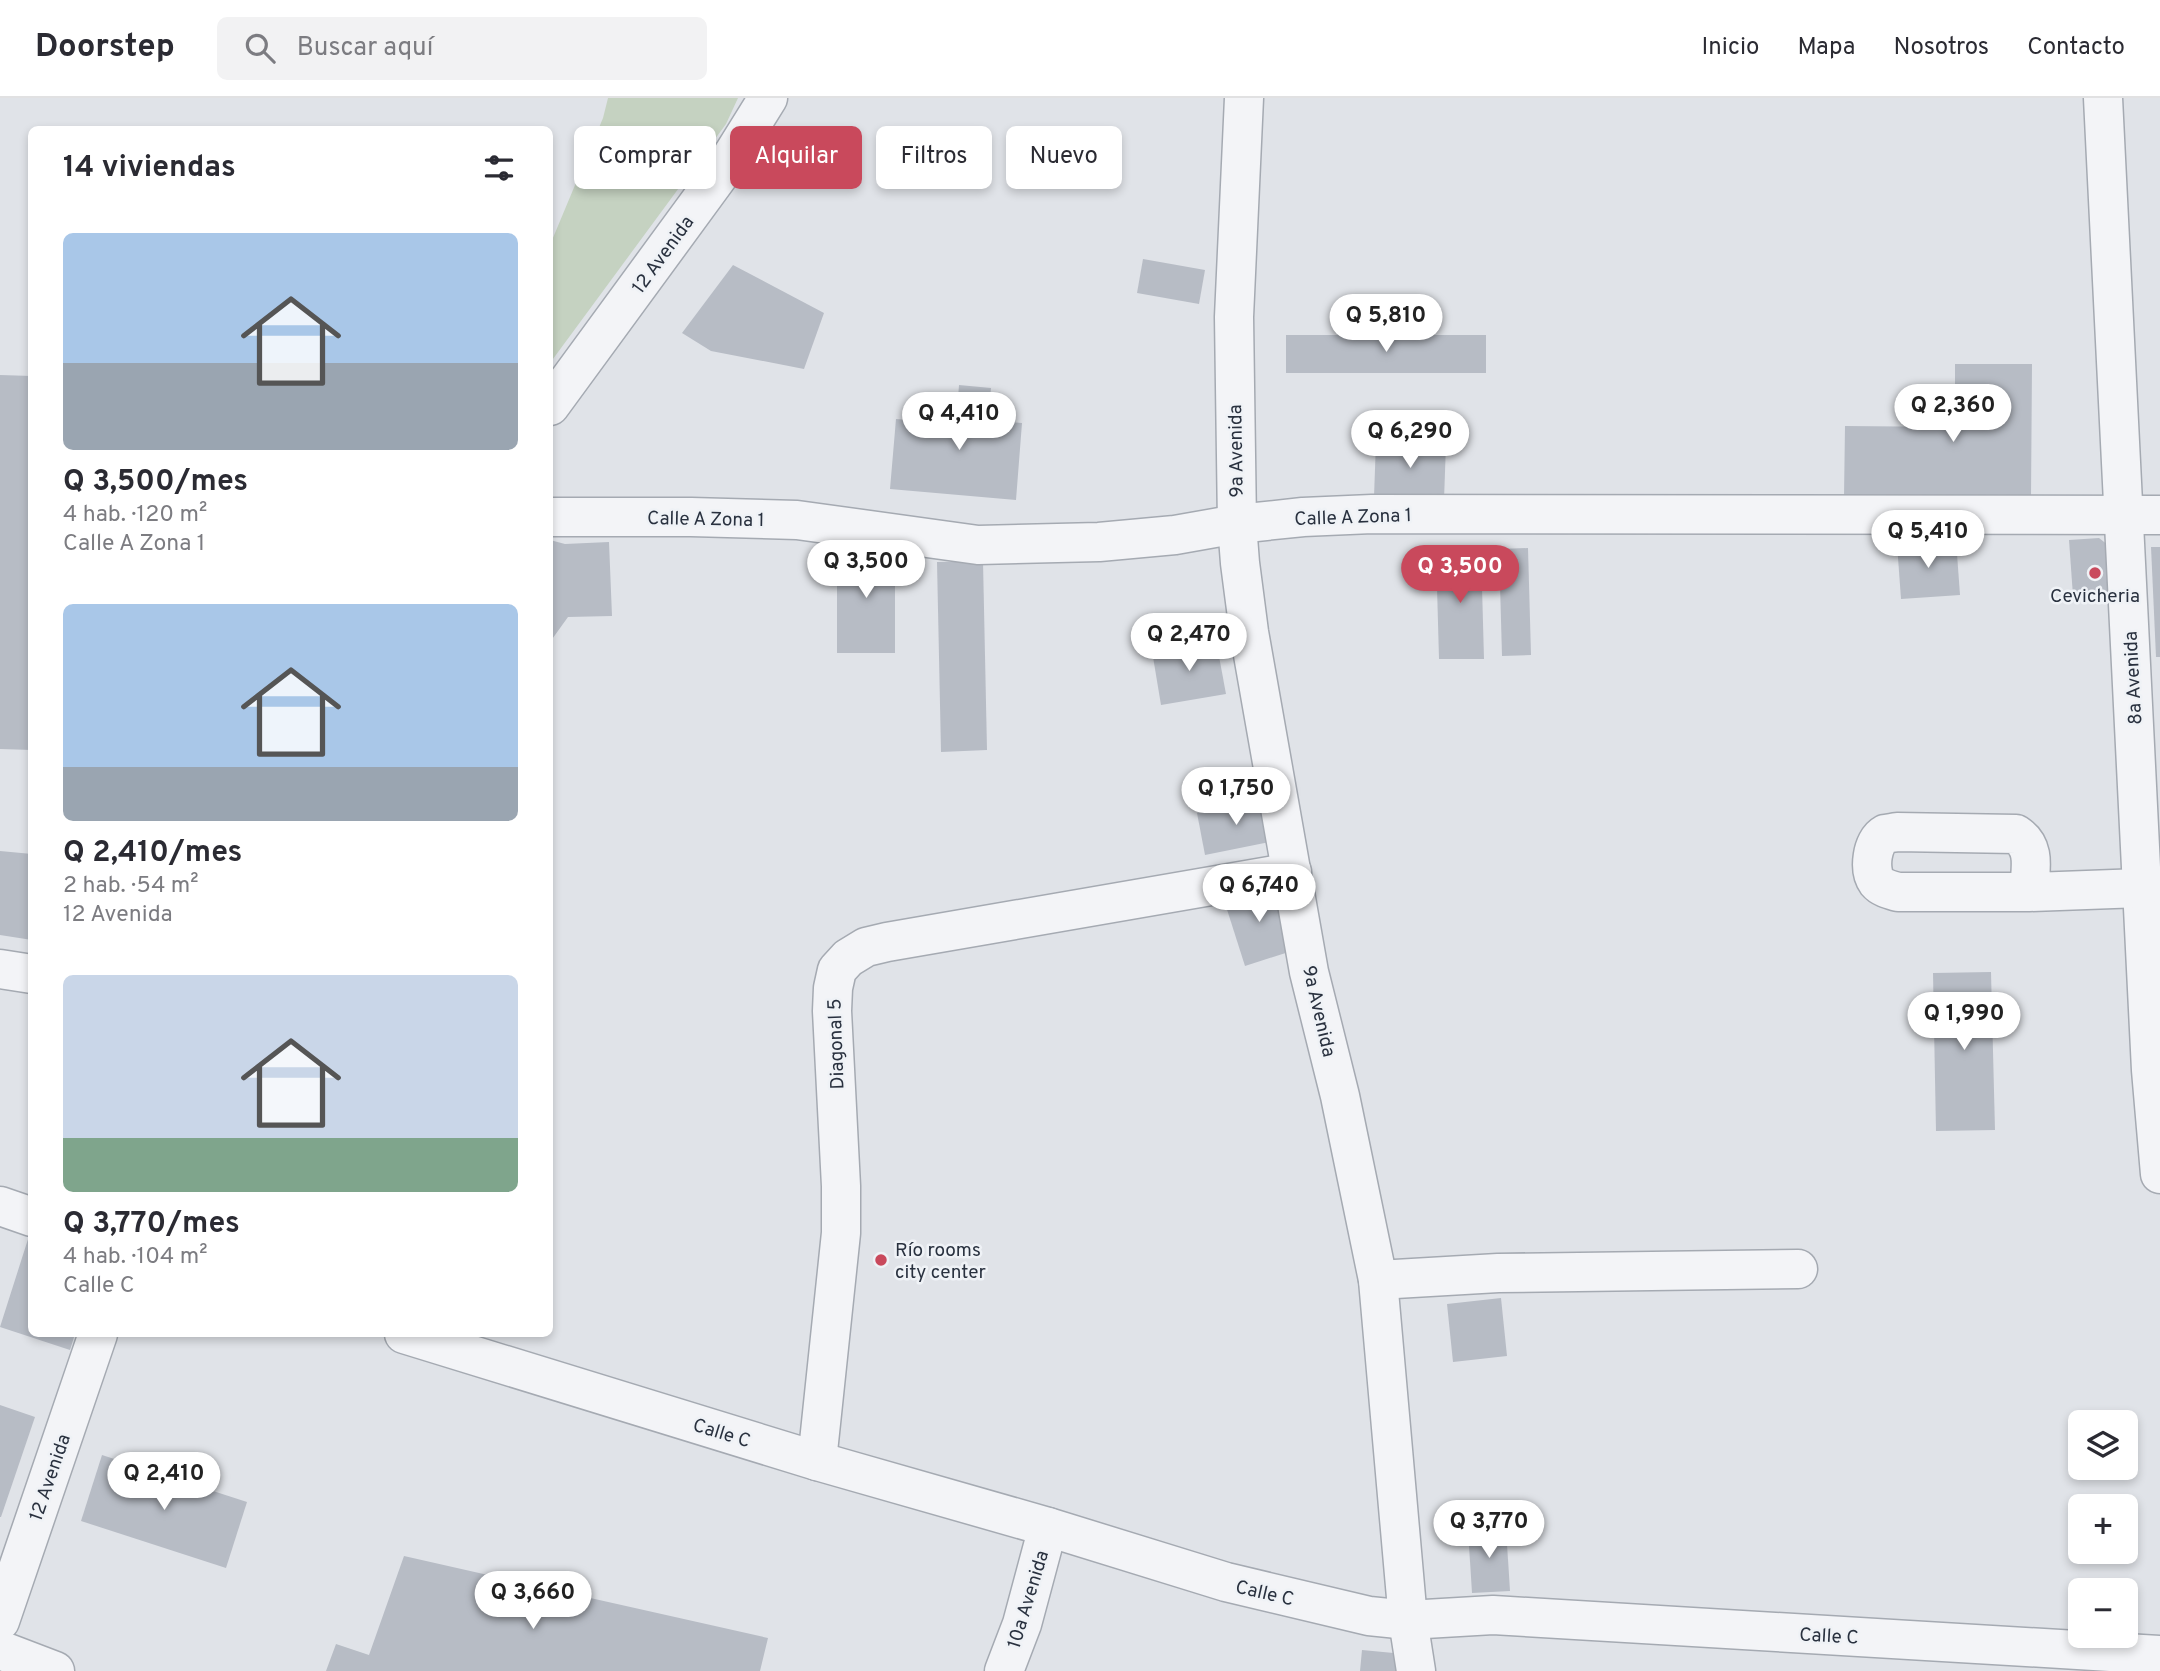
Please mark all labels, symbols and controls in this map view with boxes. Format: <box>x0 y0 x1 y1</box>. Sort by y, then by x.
search box <box>217 17 707 80</box>
text: Doorstep <box>35 27 175 69</box>
icon: search <box>241 29 279 67</box>
text: Buscar aquí <box>297 32 433 65</box>
text: Inicio <box>1702 33 1759 63</box>
text: Mapa <box>1797 33 1856 63</box>
text: Nosotros <box>1894 33 1989 63</box>
text: Contacto <box>2027 33 2125 63</box>
chip: Comprar <box>574 126 716 189</box>
chip: Alquilar <box>730 126 862 189</box>
chip: Filtros <box>876 126 992 189</box>
chip: Nuevo <box>1006 126 1122 189</box>
icon: filters <box>480 149 518 187</box>
text: 14 viviendas <box>63 150 236 187</box>
street label: 12 Avenida <box>627 211 700 299</box>
icon: home <box>228 278 354 404</box>
pin: Q 5,810 <box>1321 294 1451 354</box>
text: Q 5,810 <box>1346 302 1426 331</box>
pin: Q 2,360 <box>1888 384 2018 444</box>
pin: Q 4,410 <box>894 392 1024 452</box>
text: Q 2,360 <box>1910 392 1996 421</box>
text: Q 4,410 <box>918 400 1000 429</box>
street label: 9a Avenida <box>1224 404 1250 498</box>
pin: Q 6,290 <box>1345 410 1475 470</box>
text: Q 6,290 <box>1367 418 1453 447</box>
text: Q 3,500/mes <box>63 464 248 501</box>
text: 4 hab. · 120 m² <box>63 501 207 530</box>
street label: Calle A Zona 1 <box>1294 504 1412 532</box>
street label: Calle A Zona 1 <box>647 507 765 533</box>
pin: Q 5,410 <box>1863 510 1993 570</box>
text: Q 5,410 <box>1887 518 1969 547</box>
text: Calle A Zona 1 <box>63 530 205 559</box>
pin: Q 3,500 <box>801 540 931 600</box>
pin: Q 3,500 <box>1395 546 1525 605</box>
text: Q 3,500 <box>823 548 909 577</box>
text: Q 3,500 <box>1417 553 1503 582</box>
marker: Cevicheria <box>2087 565 2103 581</box>
place label: Cevicheria <box>2050 585 2140 609</box>
pin: Q 2,470 <box>1124 614 1254 673</box>
text: Q 2,470 <box>1147 621 1231 650</box>
street label: 8a Avenida <box>2120 630 2148 725</box>
icon: home <box>228 649 354 775</box>
pin: Q 1,750 <box>1171 768 1301 827</box>
text: Q 1,750 <box>1197 775 1275 804</box>
text: Q 2,410/mes <box>63 835 242 872</box>
pin: Q 6,740 <box>1194 864 1324 924</box>
text: 2 hab. · 54 m² <box>63 872 199 901</box>
text: Q 6,740 <box>1219 872 1299 901</box>
text: 12 Avenida <box>63 901 173 930</box>
street label: 9a Avenida <box>1296 963 1340 1060</box>
pin: Q 1,990 <box>1899 992 2029 1052</box>
street label: Diagonal 5 <box>823 998 851 1090</box>
text: Q 1,990 <box>1923 1000 2005 1029</box>
icon: home <box>228 1020 354 1146</box>
text: Q 3,770/mes <box>63 1206 240 1243</box>
place label: Río rooms city center <box>895 1239 987 1285</box>
text: 4 hab. · 104 m² <box>63 1243 207 1272</box>
marker: Río rooms city center <box>873 1252 889 1268</box>
text: Calle C <box>63 1272 135 1301</box>
map controls <box>2068 1410 2138 1648</box>
button: layers <box>2068 1410 2138 1480</box>
street label: Calle C <box>690 1414 753 1454</box>
street label: 12 Avenida <box>25 1431 77 1524</box>
pin: Q 2,410 <box>99 1452 229 1512</box>
text: Q 2,410 <box>123 1460 205 1489</box>
button: + <box>2068 1494 2138 1564</box>
pin: Q 3,770 <box>1424 1500 1554 1560</box>
text: Q 3,770 <box>1449 1508 1529 1537</box>
street label: 10a Avenida <box>1003 1548 1055 1651</box>
pin: Q 3,660 <box>468 1572 598 1631</box>
street label: Calle C <box>1233 1576 1296 1612</box>
button: − <box>2068 1578 2138 1648</box>
text: Q 3,660 <box>491 1579 575 1608</box>
street label: Calle C <box>1799 1623 1859 1651</box>

